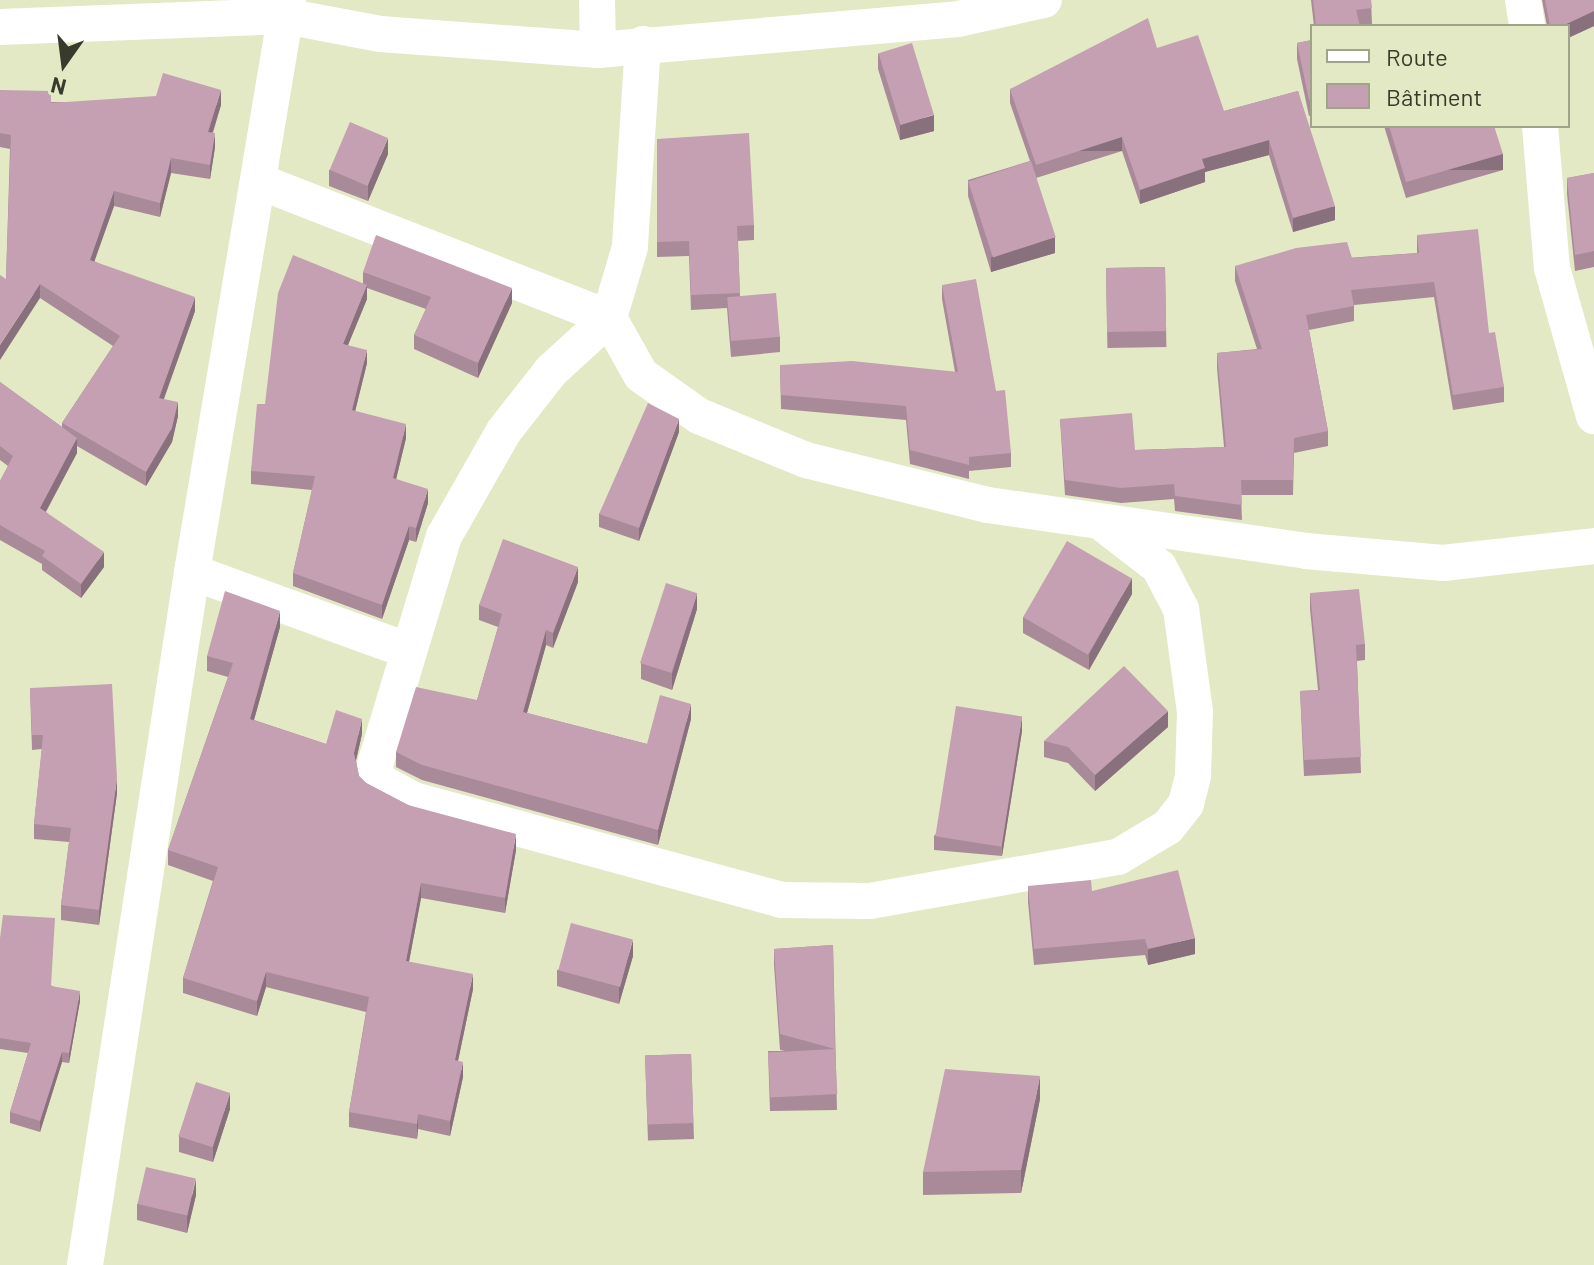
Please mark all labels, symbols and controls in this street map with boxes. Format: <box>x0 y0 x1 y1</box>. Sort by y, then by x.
north arrow <box>24 24 104 104</box>
legend <box>1310 24 1570 128</box>
text: Route <box>1386 42 1448 71</box>
text: N <box>48 73 68 102</box>
text: Bâtiment <box>1386 82 1482 111</box>

